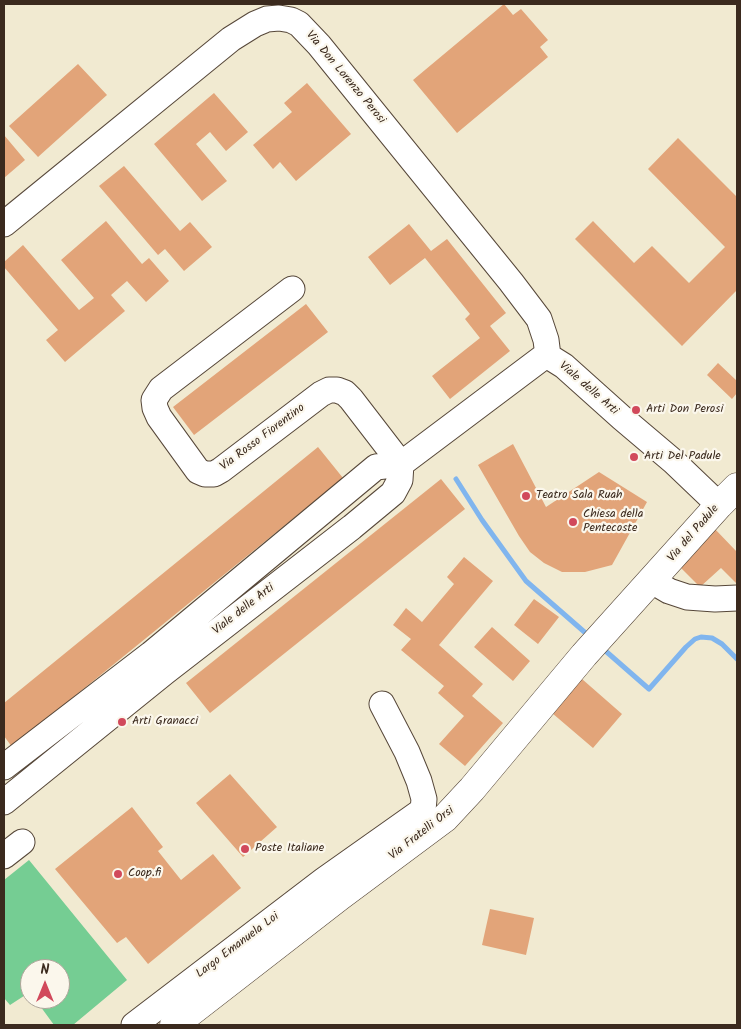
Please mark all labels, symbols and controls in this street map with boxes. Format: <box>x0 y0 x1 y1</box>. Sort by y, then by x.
street label: Via Don Lorenzo Perosi <box>302 29 388 127</box>
street label: Viale delle Arti <box>555 359 621 419</box>
street label: Via Rosso Fiorentino <box>218 401 308 475</box>
place label: Arti Don Perosi <box>646 403 723 417</box>
marker: Arti Don Perosi <box>630 404 642 416</box>
place label: Arti Del Padule <box>644 450 721 464</box>
marker: Arti Del Padule <box>628 451 640 463</box>
place label: Teatro Sala Ruah <box>536 489 623 503</box>
marker: Teatro Sala Ruah <box>520 490 532 502</box>
street label: Via del Padule <box>665 502 723 566</box>
place label: Chiesa della Pentecoste <box>583 508 643 536</box>
marker: Chiesa della Pentecoste <box>567 516 579 528</box>
street label: Viale delle Arti <box>210 581 278 639</box>
place label: Arti Granacci <box>132 715 198 729</box>
marker: Arti Granacci <box>116 716 128 728</box>
street label: Via Fratelli Orsi <box>387 804 457 864</box>
place label: Poste Italiane <box>255 842 324 856</box>
marker: Poste Italiane <box>239 843 251 855</box>
place label: Coop.fi <box>128 867 161 881</box>
marker: Coop.fi <box>112 868 124 880</box>
street label: Largo Emanuela Loi <box>194 910 282 982</box>
north arrow <box>20 959 70 1009</box>
text: N <box>41 959 49 981</box>

